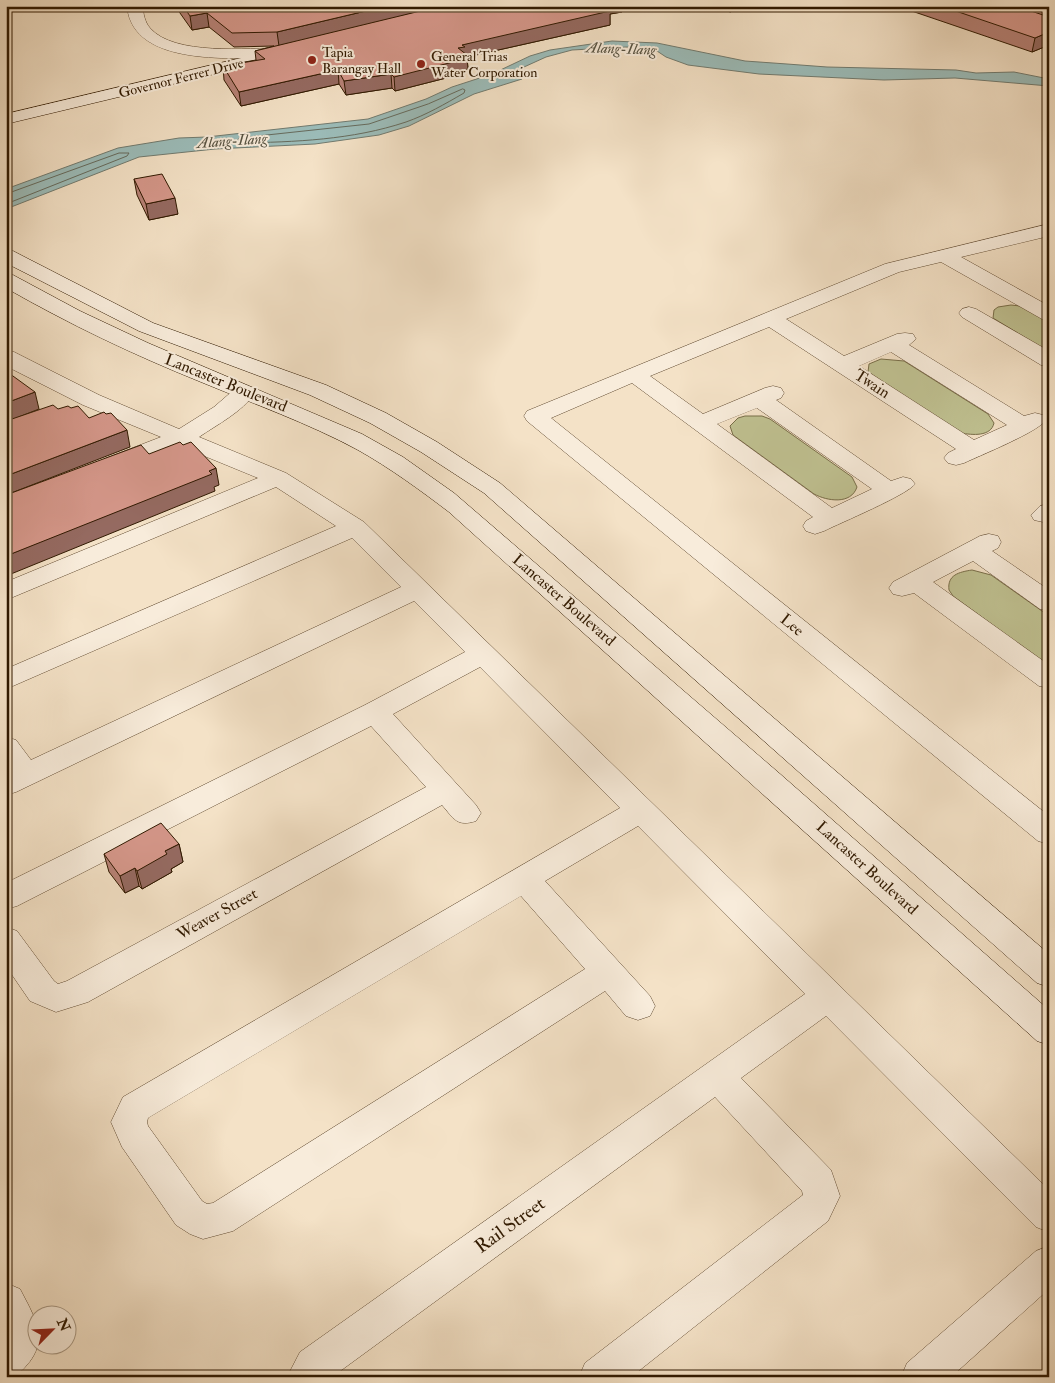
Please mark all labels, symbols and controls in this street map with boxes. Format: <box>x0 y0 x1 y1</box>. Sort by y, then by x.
water label: Alang-Ilang <box>583 38 658 60</box>
place label: Tapia Barangay Hall <box>322 44 402 78</box>
place label: General Trias Water Corporation <box>430 48 537 82</box>
street label: Governor Ferrer Drive <box>117 54 245 102</box>
marker: Tapia Barangay Hall <box>306 54 318 66</box>
marker: General Trias Water Corporation <box>415 58 427 70</box>
water label: Alang-Ilang <box>194 129 269 153</box>
street label: Lancaster Boulevard <box>162 349 290 417</box>
street label: Twain <box>850 365 894 403</box>
street label: Lancaster Boulevard <box>508 550 620 650</box>
street label: Lee <box>776 609 808 641</box>
street label: Lancaster Boulevard <box>812 817 922 919</box>
street label: Weaver Street <box>172 884 261 945</box>
street label: Rail Street <box>470 1191 550 1259</box>
north arrow <box>28 1306 78 1356</box>
text: N <box>53 1315 74 1335</box>

